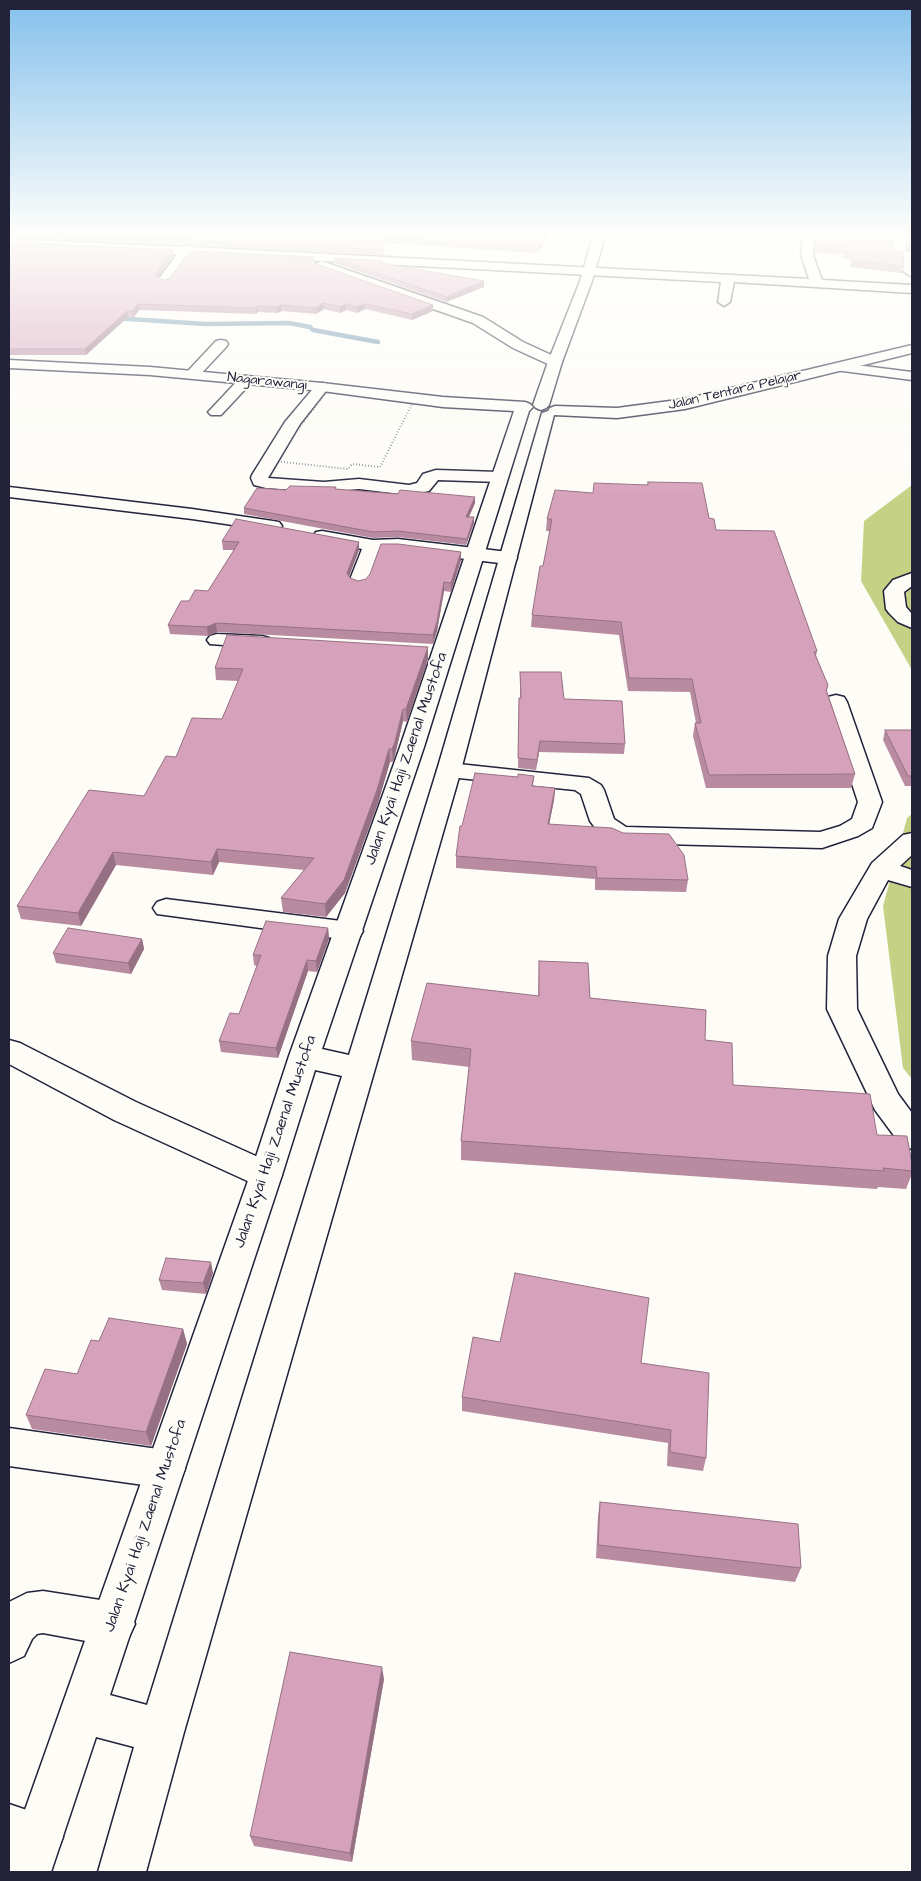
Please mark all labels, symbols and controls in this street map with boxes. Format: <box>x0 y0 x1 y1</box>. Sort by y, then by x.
street label: Jalan Tentara Pelajar <box>667 368 803 414</box>
street label: Nagarawangi <box>226 369 308 395</box>
street label: Jalan Kyai Haji Zaenal Mustofa <box>362 650 452 868</box>
street label: Jalan Kyai Haji Zaenal Mustofa <box>231 1033 321 1251</box>
street label: Jalan Kyai Haji Zaenal Mustofa <box>101 1417 191 1635</box>

